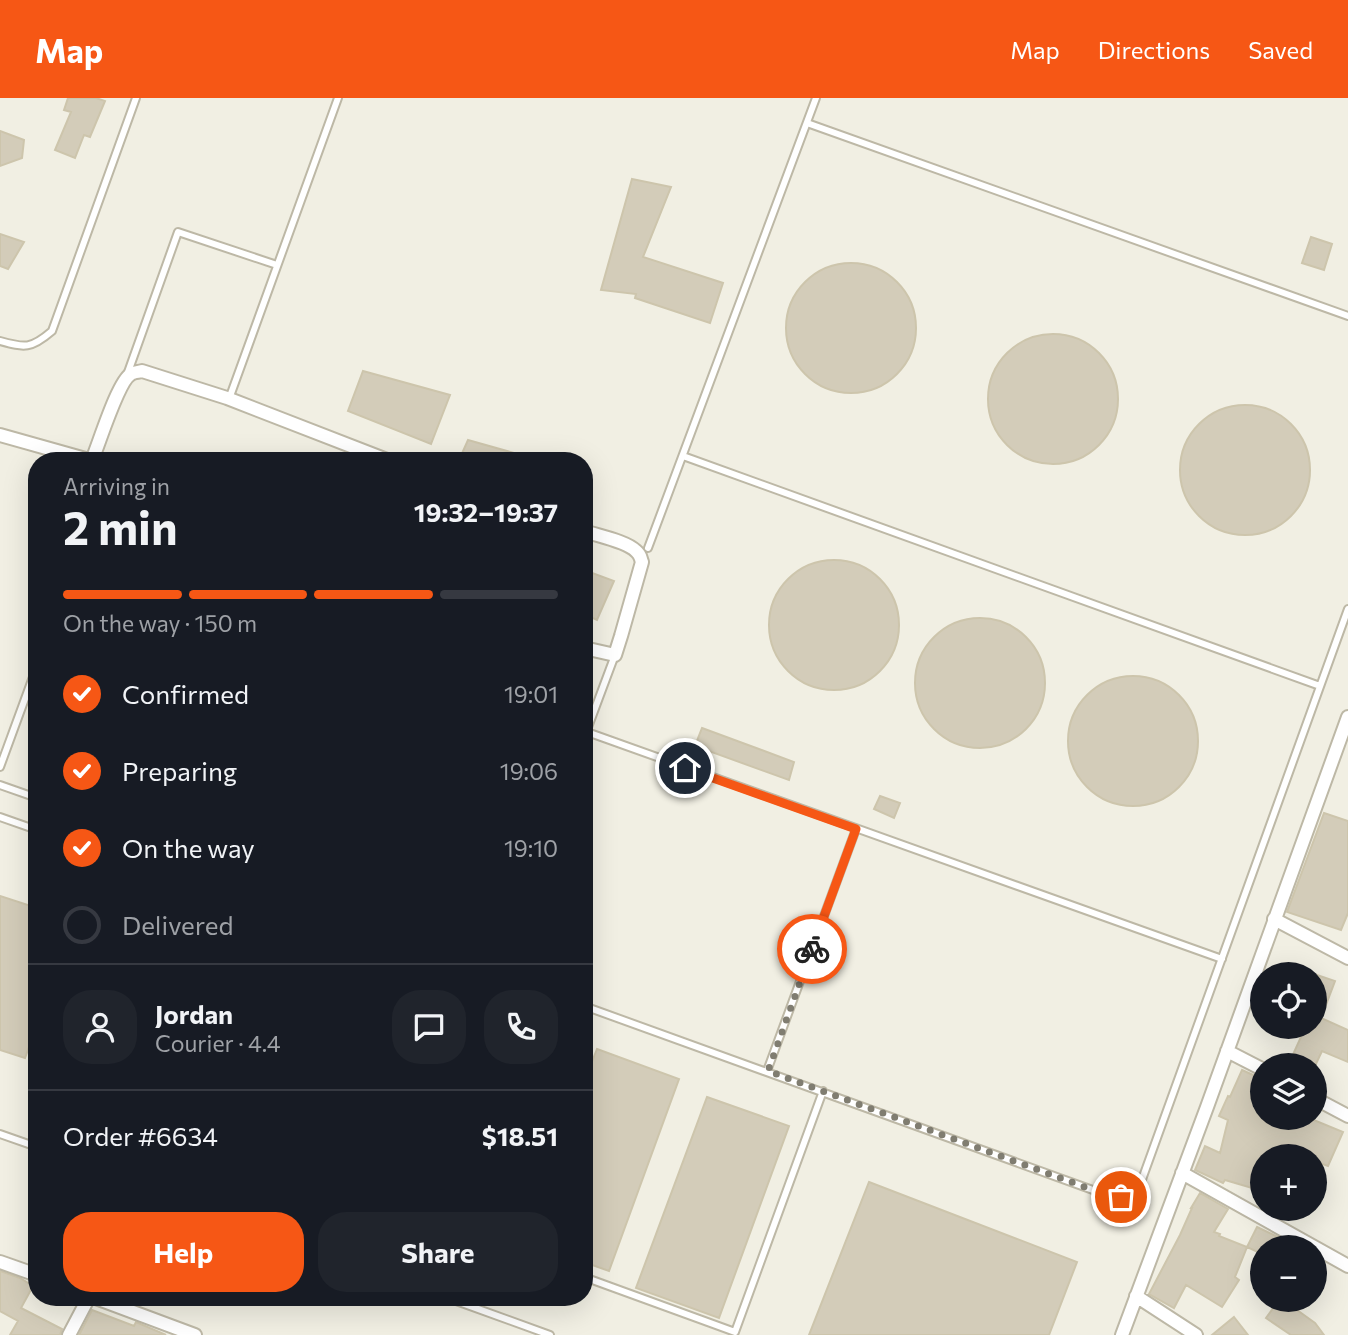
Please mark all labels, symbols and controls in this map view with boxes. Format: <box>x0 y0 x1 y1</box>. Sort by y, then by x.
text: Map <box>35 29 103 70</box>
text: Map <box>1010 35 1060 64</box>
text: Directions <box>1098 35 1210 64</box>
text: Saved <box>1248 35 1313 64</box>
text: Arriving in <box>63 472 170 500</box>
text: 19:32–19:37 <box>414 496 558 527</box>
text: 2 min <box>63 498 178 554</box>
text: On the way · 150 m <box>63 609 257 637</box>
icon: check <box>63 675 101 713</box>
text: Confirmed <box>122 678 249 709</box>
text: 19:01 <box>504 680 558 708</box>
pin <box>655 738 715 798</box>
icon: home <box>666 749 704 787</box>
icon: check <box>63 752 101 790</box>
text: Preparing <box>122 755 237 786</box>
text: 19:06 <box>500 757 558 785</box>
icon: check <box>63 829 101 867</box>
text: On the way <box>122 832 255 863</box>
text: 19:10 <box>504 834 558 862</box>
text: Delivered <box>122 909 233 940</box>
courier <box>777 914 847 984</box>
icon: bike <box>793 930 831 968</box>
map controls <box>1250 962 1327 1312</box>
button: locate <box>1250 962 1327 1039</box>
button: person <box>63 990 137 1064</box>
button: chat <box>392 990 466 1064</box>
button: phone <box>484 990 558 1064</box>
text: Jordan <box>155 998 233 1029</box>
text: Courier · 4.4 <box>155 1029 281 1057</box>
button: layers <box>1250 1053 1327 1130</box>
text: Order #6634 <box>63 1120 218 1151</box>
text: $18.51 <box>482 1120 558 1151</box>
button: + <box>1250 1144 1327 1221</box>
pin <box>1091 1167 1151 1227</box>
icon: bag <box>1102 1178 1140 1216</box>
button: Help <box>63 1212 304 1292</box>
button: Share <box>318 1212 558 1292</box>
button: − <box>1250 1235 1327 1312</box>

